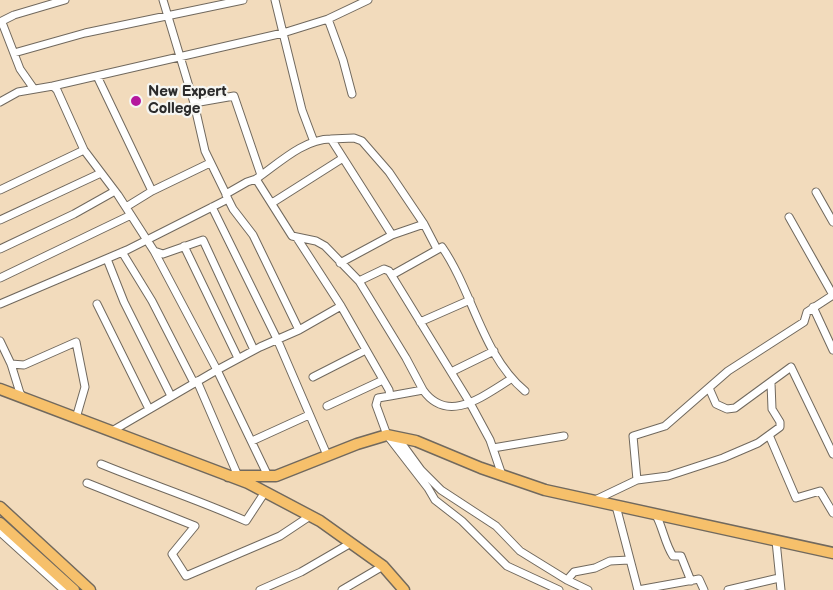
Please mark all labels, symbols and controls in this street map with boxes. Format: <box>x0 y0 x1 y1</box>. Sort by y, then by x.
place label: New Expert College <box>148 83 227 118</box>
marker: New Expert College <box>129 94 143 108</box>

